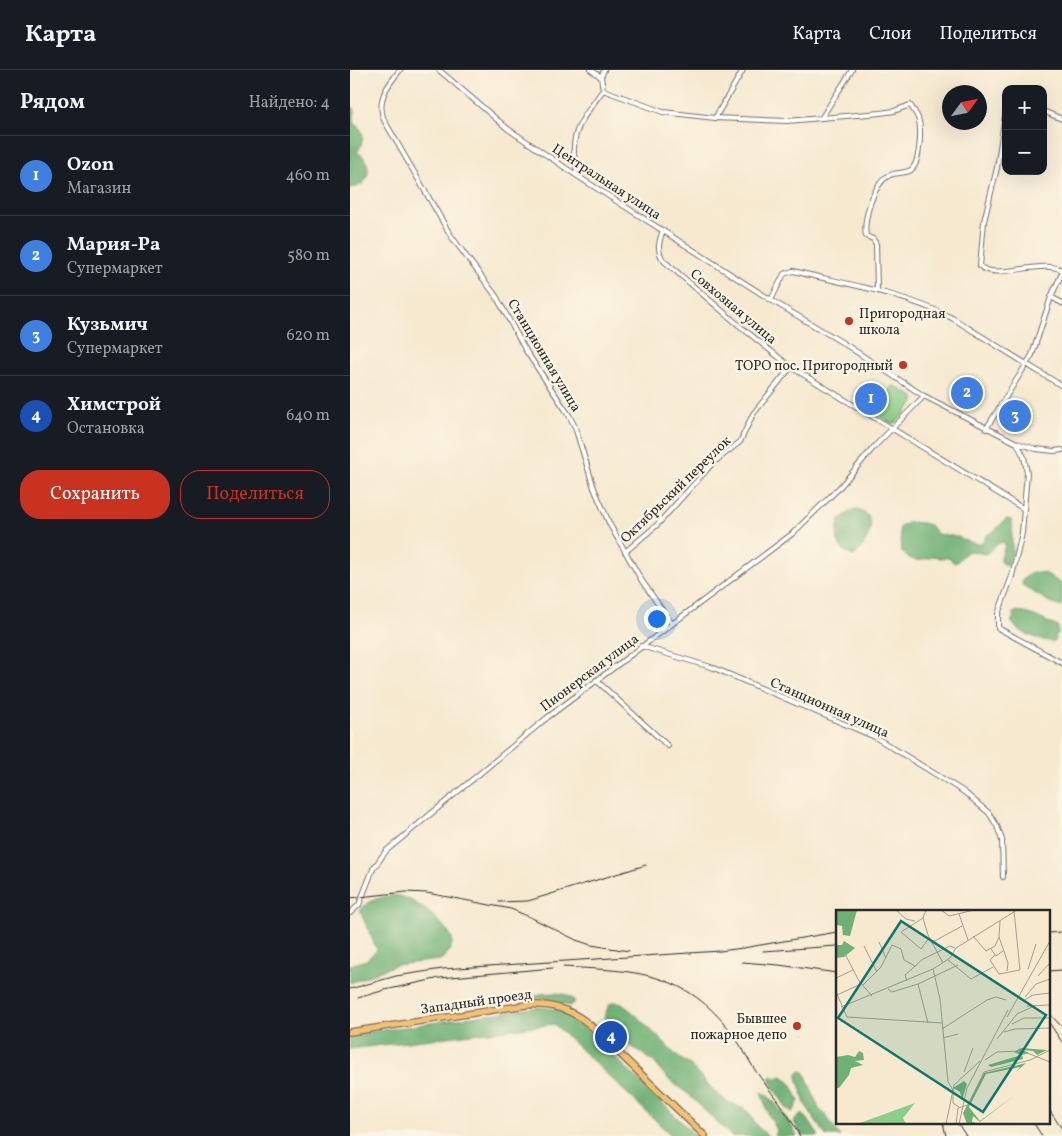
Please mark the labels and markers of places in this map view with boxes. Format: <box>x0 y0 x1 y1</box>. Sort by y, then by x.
place label: Пригородная школа <box>859 305 946 340</box>
marker: Пригородная школа <box>843 315 855 327</box>
place label: ТОРО пос. Пригородный <box>735 357 893 376</box>
marker: ТОРО пос. Пригородный <box>897 359 909 371</box>
pin: 2 <box>951 374 983 412</box>
pin: 1 <box>855 380 887 418</box>
pin: 3 <box>999 397 1031 435</box>
place label: Бывшее пожарное депо <box>690 1010 787 1045</box>
pin: 4 <box>595 1018 627 1056</box>
marker: Бывшее пожарное депо <box>791 1020 803 1032</box>

